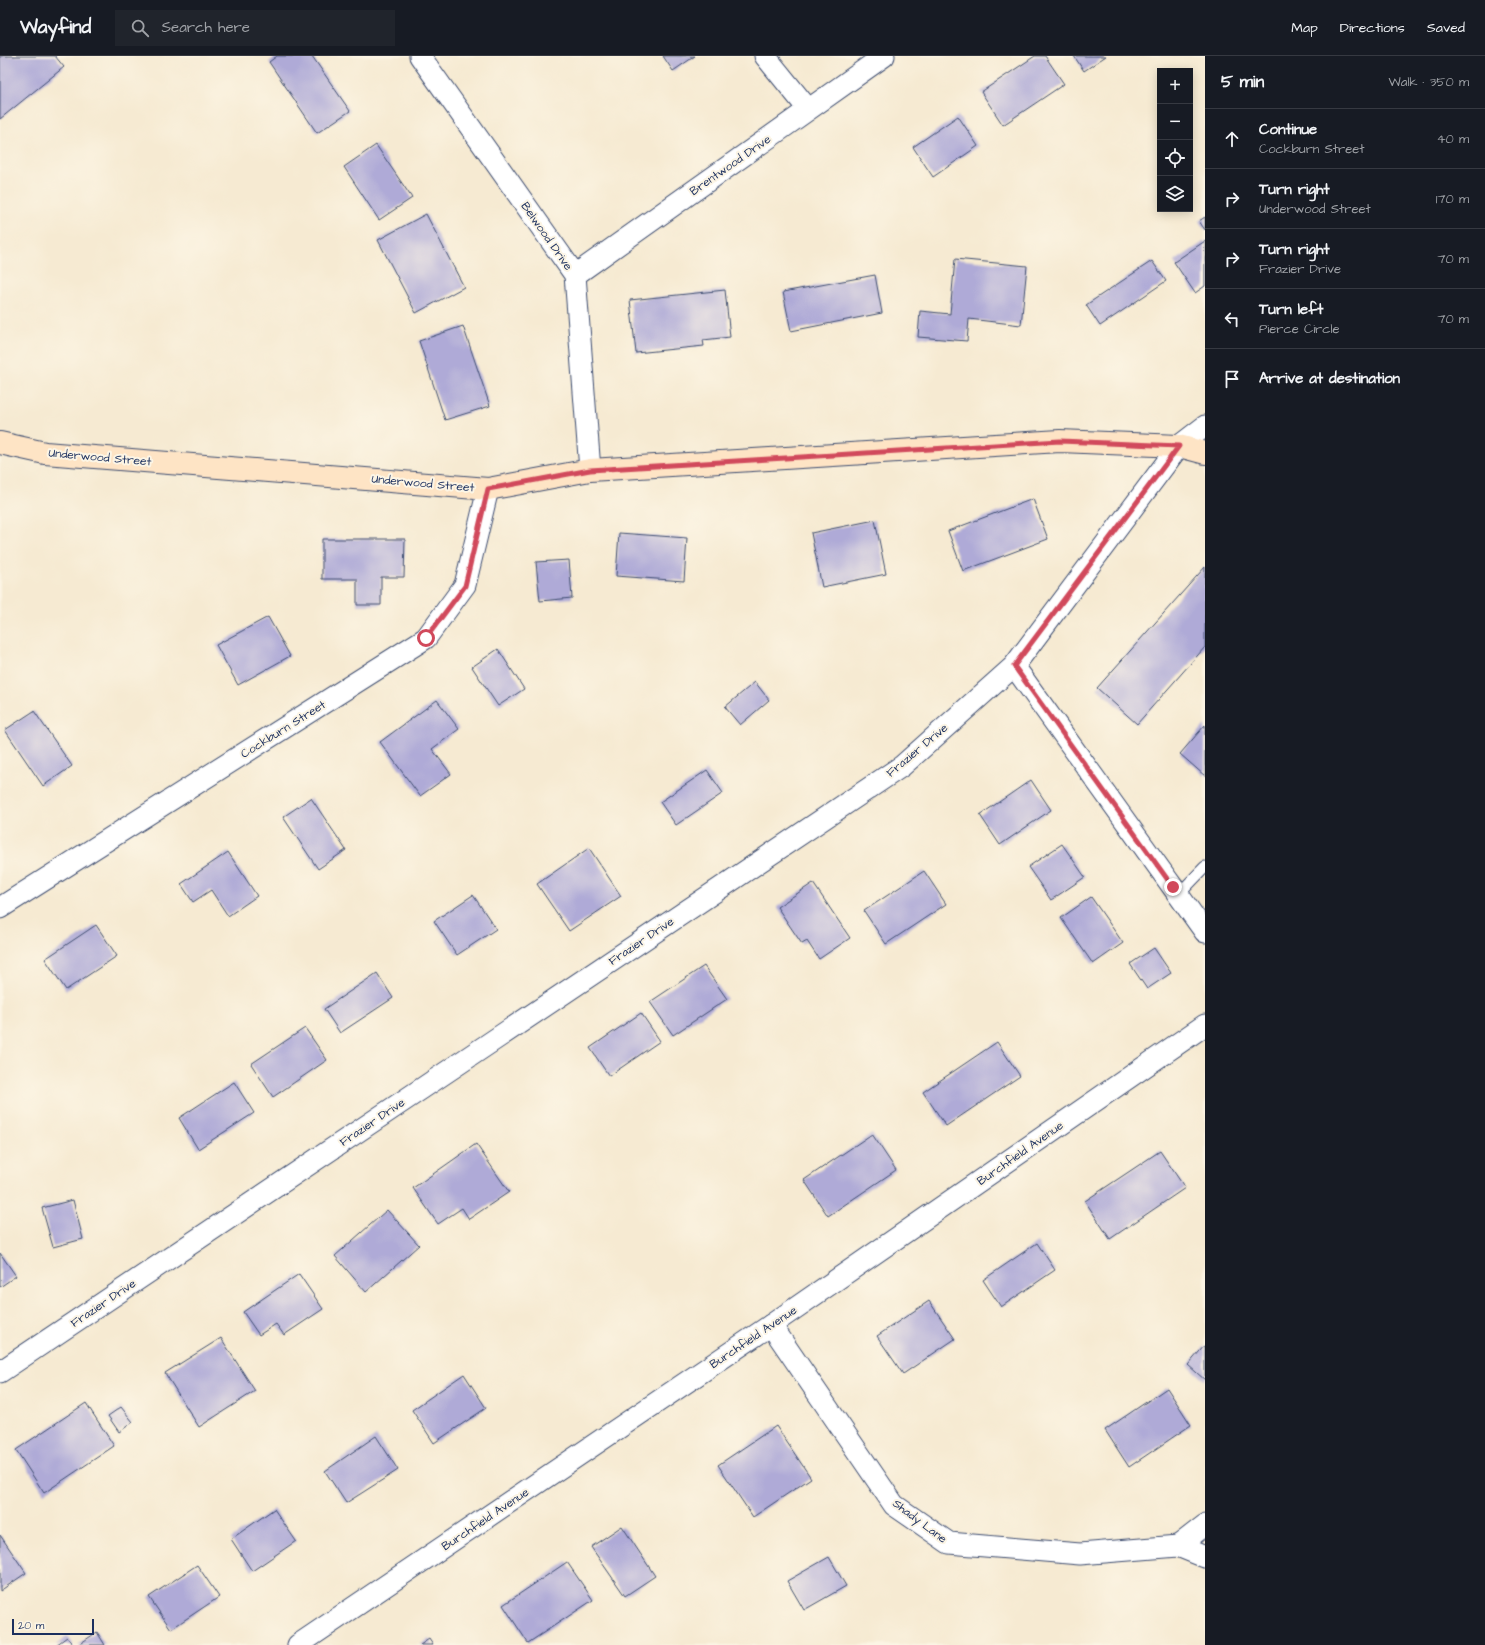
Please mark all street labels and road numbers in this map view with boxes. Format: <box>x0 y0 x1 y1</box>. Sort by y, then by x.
street label: Brentwood Drive <box>686 131 775 200</box>
street label: Belwood Drive <box>517 199 577 274</box>
street label: Underwood Street <box>48 445 152 470</box>
street label: Underwood Street <box>371 471 475 496</box>
street label: Cockburn Street <box>237 696 329 762</box>
street label: Frazier Drive <box>883 719 952 781</box>
street label: Frazier Drive <box>605 913 678 970</box>
street label: Frazier Drive <box>336 1094 409 1151</box>
street label: Burchfield Avenue <box>974 1117 1067 1190</box>
street label: Frazier Drive <box>67 1275 140 1332</box>
street label: Burchfield Avenue <box>706 1302 801 1373</box>
street label: Burchfield Avenue <box>438 1484 533 1555</box>
street label: Shady Lane <box>888 1495 951 1549</box>

